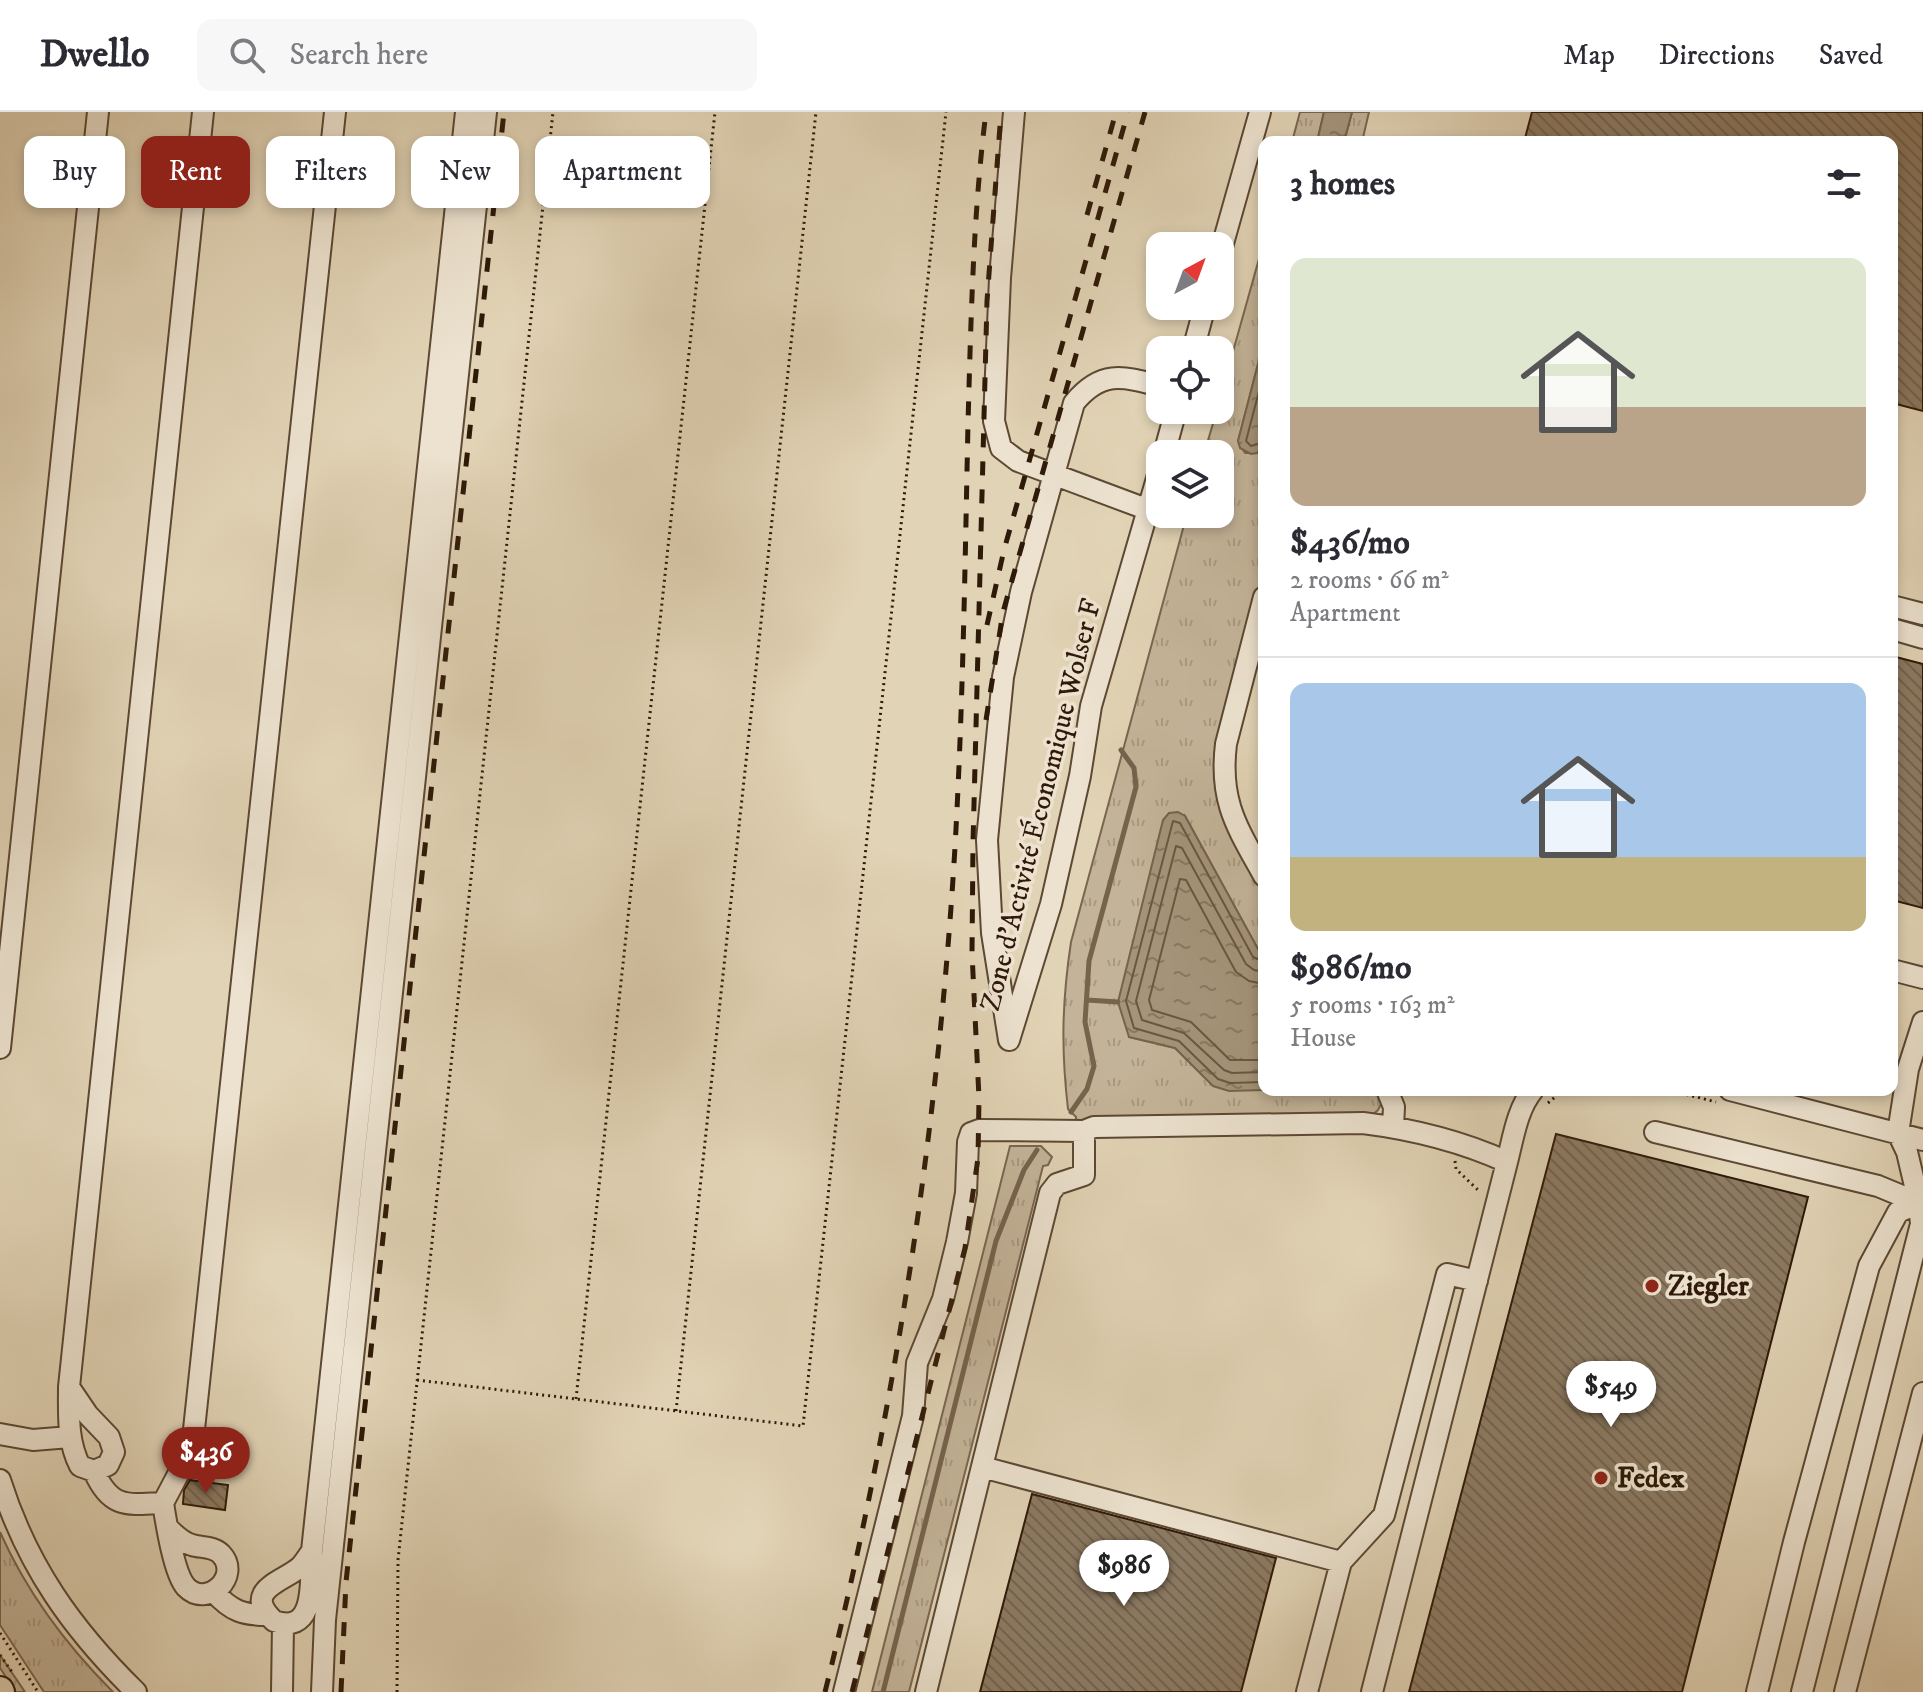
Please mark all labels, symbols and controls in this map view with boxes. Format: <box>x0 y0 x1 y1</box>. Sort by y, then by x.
search box <box>197 19 757 91</box>
text: Dwello <box>40 31 149 79</box>
icon: search <box>225 33 269 77</box>
text: Search here <box>289 37 428 74</box>
text: Map <box>1563 38 1615 73</box>
text: Directions <box>1659 38 1775 73</box>
text: Saved <box>1819 38 1883 73</box>
chip: Buy <box>24 136 125 208</box>
chip: Rent <box>141 136 250 208</box>
chip: Filters <box>266 136 395 208</box>
chip: New <box>411 136 519 208</box>
chip: Apartment <box>535 136 710 208</box>
icon: filters <box>1822 162 1866 206</box>
text: 3 homes <box>1290 163 1395 205</box>
north arrow <box>1146 232 1234 320</box>
map controls <box>1146 232 1234 528</box>
icon: home <box>1506 310 1650 454</box>
button: locate <box>1146 336 1234 424</box>
button: layers <box>1146 440 1234 528</box>
text: $436/mo <box>1290 522 1410 564</box>
text: 2 rooms · 66 m² <box>1290 564 1449 597</box>
street label: Zone d'Activité Économique Wolser F <box>973 595 1109 1015</box>
text: Apartment <box>1290 597 1401 630</box>
icon: home <box>1506 735 1650 879</box>
text: $986/mo <box>1290 947 1411 989</box>
text: 5 rooms · 163 m² <box>1290 989 1455 1022</box>
text: House <box>1290 1022 1356 1055</box>
place label: Ziegler <box>1668 1269 1749 1304</box>
marker: Ziegler <box>1643 1277 1661 1295</box>
pin: $549 <box>1564 1361 1658 1429</box>
text: $549 <box>1584 1370 1638 1403</box>
pin: $436 <box>159 1427 253 1495</box>
text: $436 <box>180 1436 232 1469</box>
place label: Fedex <box>1617 1461 1685 1496</box>
marker: Fedex <box>1592 1469 1610 1487</box>
pin: $986 <box>1077 1540 1171 1608</box>
text: $986 <box>1097 1549 1151 1582</box>

